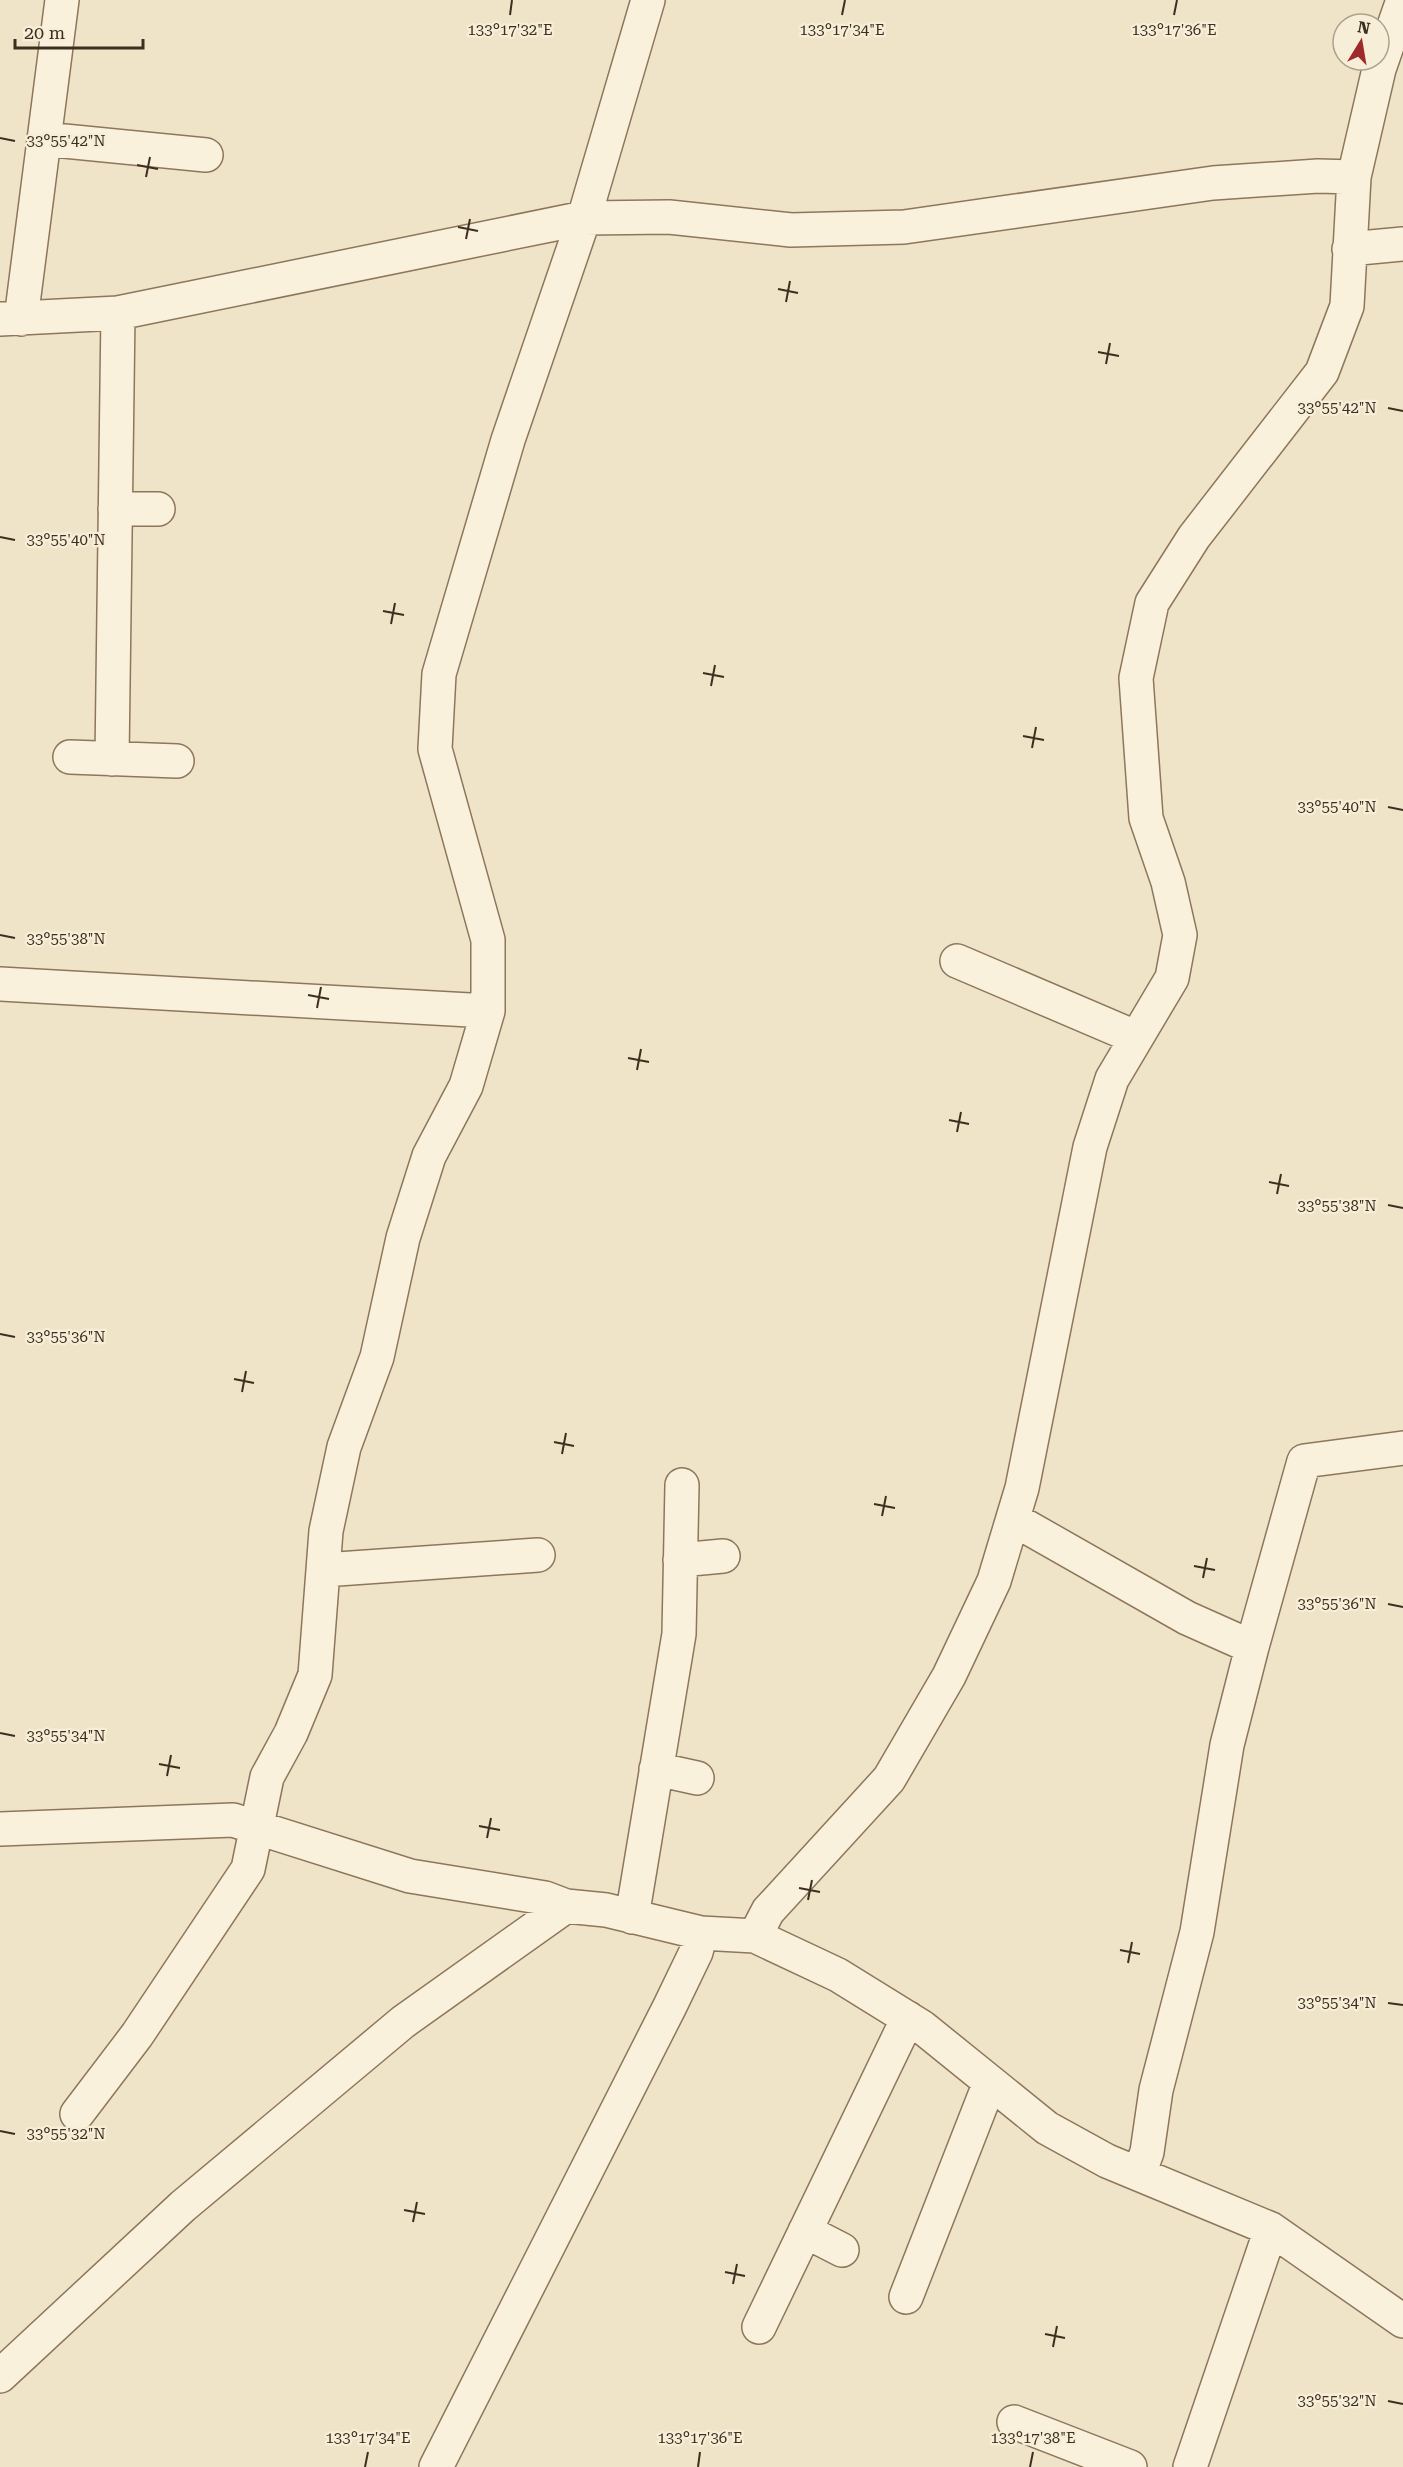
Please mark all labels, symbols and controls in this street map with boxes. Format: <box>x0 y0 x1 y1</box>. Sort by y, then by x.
scale bar <box>15 12 142 50</box>
north arrow <box>1331 12 1391 72</box>
text: N <box>1356 17 1372 38</box>
text: 133°17'32"E <box>467 21 553 39</box>
text: 133°17'34"E <box>799 21 885 39</box>
text: 133°17'36"E <box>1131 21 1217 39</box>
text: 20 m <box>24 22 65 43</box>
text: 33°55'42"N <box>26 132 106 150</box>
text: 33°55'42"N <box>1297 399 1377 417</box>
text: 33°55'40"N <box>26 531 106 549</box>
text: 33°55'40"N <box>1297 798 1377 816</box>
text: 33°55'38"N <box>26 930 106 948</box>
text: 33°55'38"N <box>1297 1197 1377 1215</box>
text: 33°55'36"N <box>26 1328 106 1346</box>
text: 33°55'36"N <box>1297 1595 1377 1613</box>
text: 33°55'34"N <box>26 1727 106 1745</box>
text: 33°55'34"N <box>1297 1994 1377 2012</box>
text: 33°55'32"N <box>26 2125 106 2143</box>
text: 33°55'32"N <box>1297 2392 1377 2410</box>
text: 133°17'34"E <box>325 2429 411 2447</box>
text: 133°17'36"E <box>657 2429 743 2447</box>
text: 133°17'38"E <box>990 2429 1076 2447</box>

